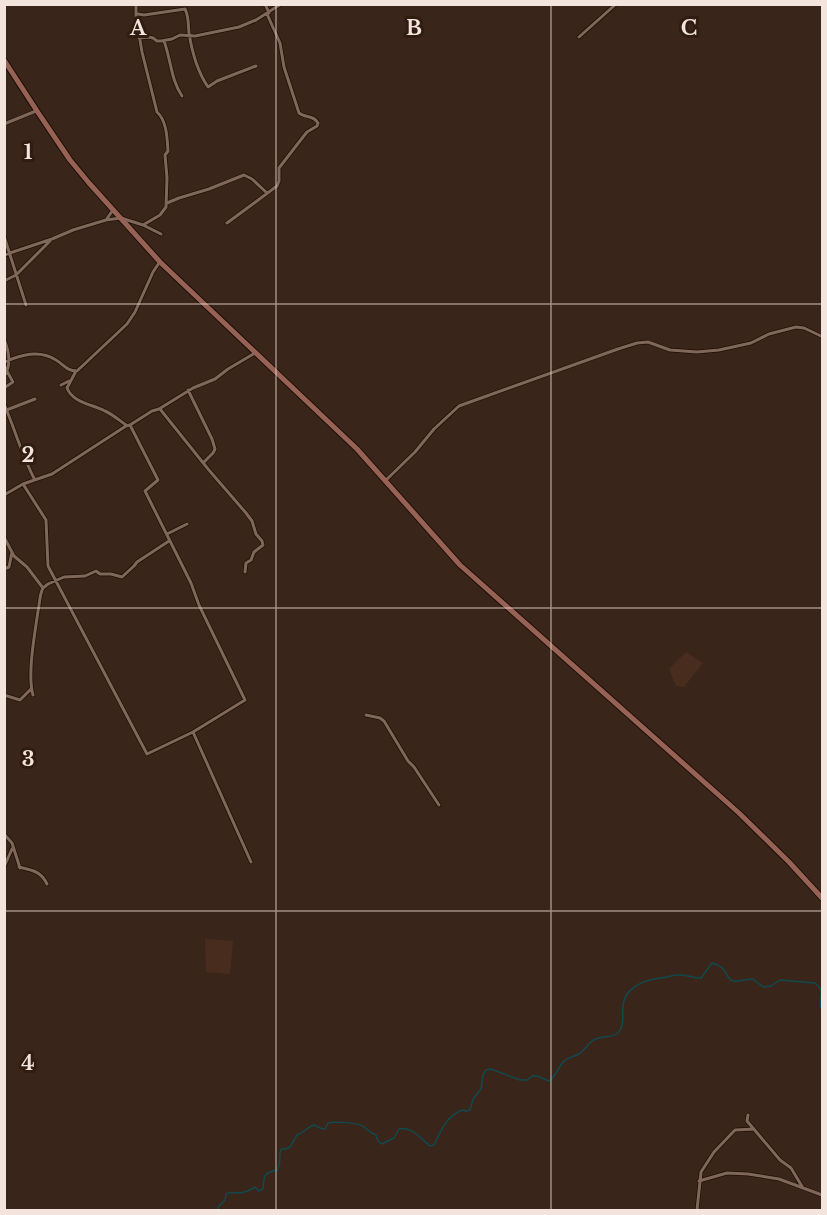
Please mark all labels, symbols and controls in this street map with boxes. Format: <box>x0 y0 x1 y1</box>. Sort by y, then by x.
text: A <box>129 16 147 40</box>
text: B <box>406 16 422 40</box>
text: C <box>681 16 697 40</box>
text: 1 <box>24 140 33 164</box>
text: 2 <box>21 443 35 467</box>
text: 3 <box>22 747 34 771</box>
text: 4 <box>21 1051 35 1075</box>

